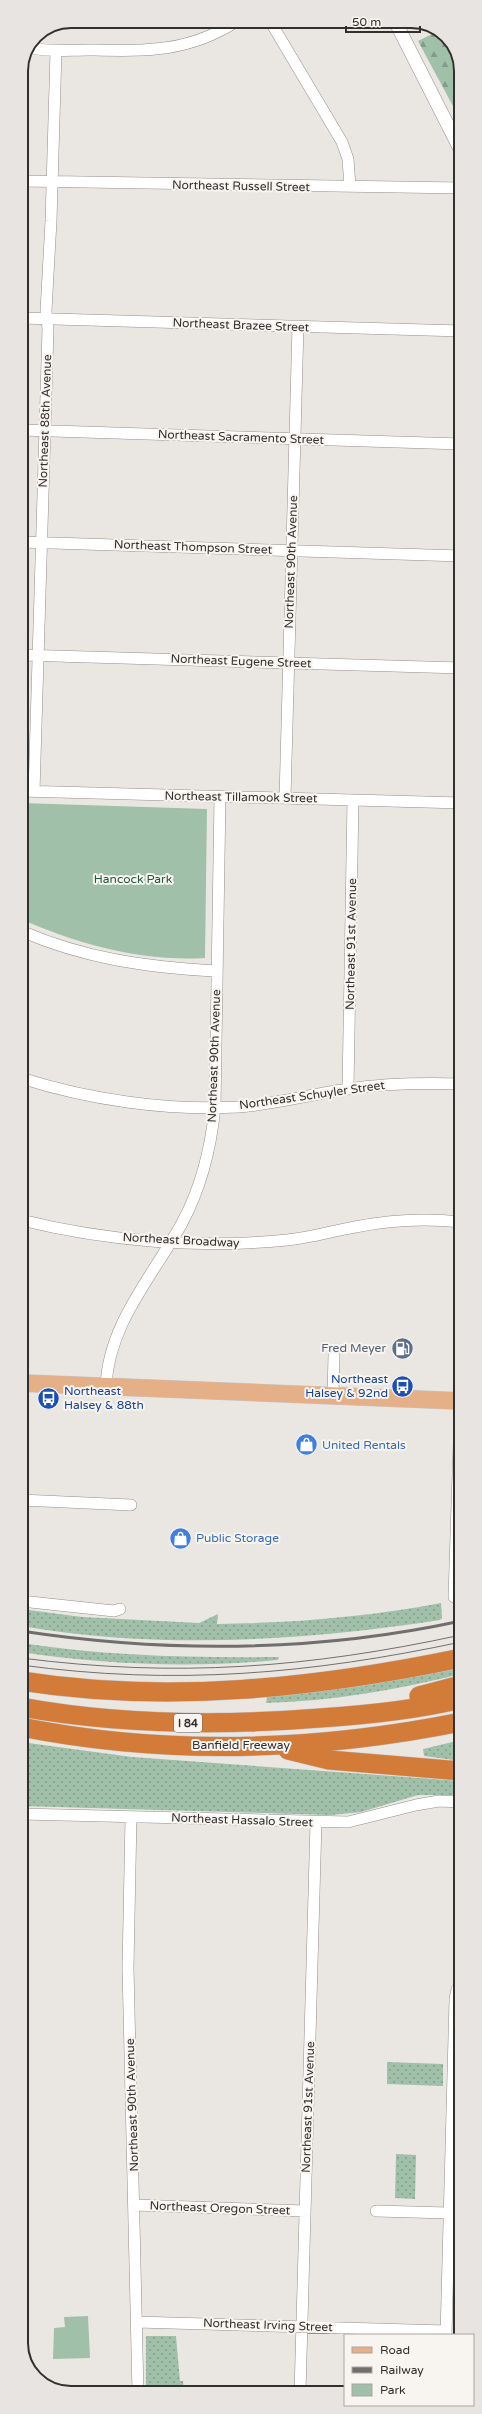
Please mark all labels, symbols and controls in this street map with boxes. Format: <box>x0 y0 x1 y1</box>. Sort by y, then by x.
scale bar <box>346 8 420 34</box>
text: 50 m <box>352 15 381 29</box>
street label: Northeast Russell Street <box>172 178 310 194</box>
street label: Northeast Brazee Street <box>172 316 310 334</box>
street label: Northeast 88th Avenue <box>36 354 54 488</box>
street label: Northeast Sacramento Street <box>158 427 325 447</box>
street label: Northeast 90th Avenue <box>282 495 300 629</box>
street label: Northeast Thompson Street <box>114 537 273 557</box>
street label: Northeast Eugene Street <box>170 652 312 670</box>
street label: Northeast Tillamook Street <box>165 789 318 805</box>
park label: Hancock Park <box>94 872 173 886</box>
street label: Northeast 91st Avenue <box>343 878 359 1010</box>
street label: Northeast 90th Avenue <box>205 989 223 1123</box>
street label: Northeast Schuyler Street <box>238 1078 386 1112</box>
street label: Northeast Broadway <box>122 1230 240 1250</box>
fuel station icon: Fred Meyer <box>389 1335 415 1361</box>
place label: Fred Meyer <box>321 1341 386 1355</box>
place label: Northeast Halsey & 92nd <box>305 1372 388 1400</box>
bus stop icon: Northeast Halsey & 92nd <box>390 1373 416 1399</box>
place label: Northeast Halsey & 88th <box>64 1384 144 1412</box>
bus stop icon: Northeast Halsey & 88th <box>35 1385 61 1411</box>
shop icon: United Rentals <box>294 1432 320 1458</box>
place label: United Rentals <box>322 1438 406 1452</box>
shop icon: Public Storage <box>167 1525 193 1551</box>
place label: Public Storage <box>196 1531 279 1545</box>
road number: I 84 <box>174 1714 202 1732</box>
street label: Banfield Freeway <box>192 1738 290 1752</box>
street label: Northeast Hassalo Street <box>171 1811 314 1829</box>
street label: Northeast 90th Avenue <box>123 2038 141 2172</box>
street label: Northeast 91st Avenue <box>299 2041 317 2173</box>
street label: Northeast Oregon Street <box>149 2199 291 2217</box>
street label: Northeast Irving Street <box>203 2316 333 2334</box>
legend <box>344 2334 474 2406</box>
text: Road <box>380 2343 410 2357</box>
text: Railway <box>380 2363 424 2377</box>
text: Park <box>380 2383 406 2397</box>

